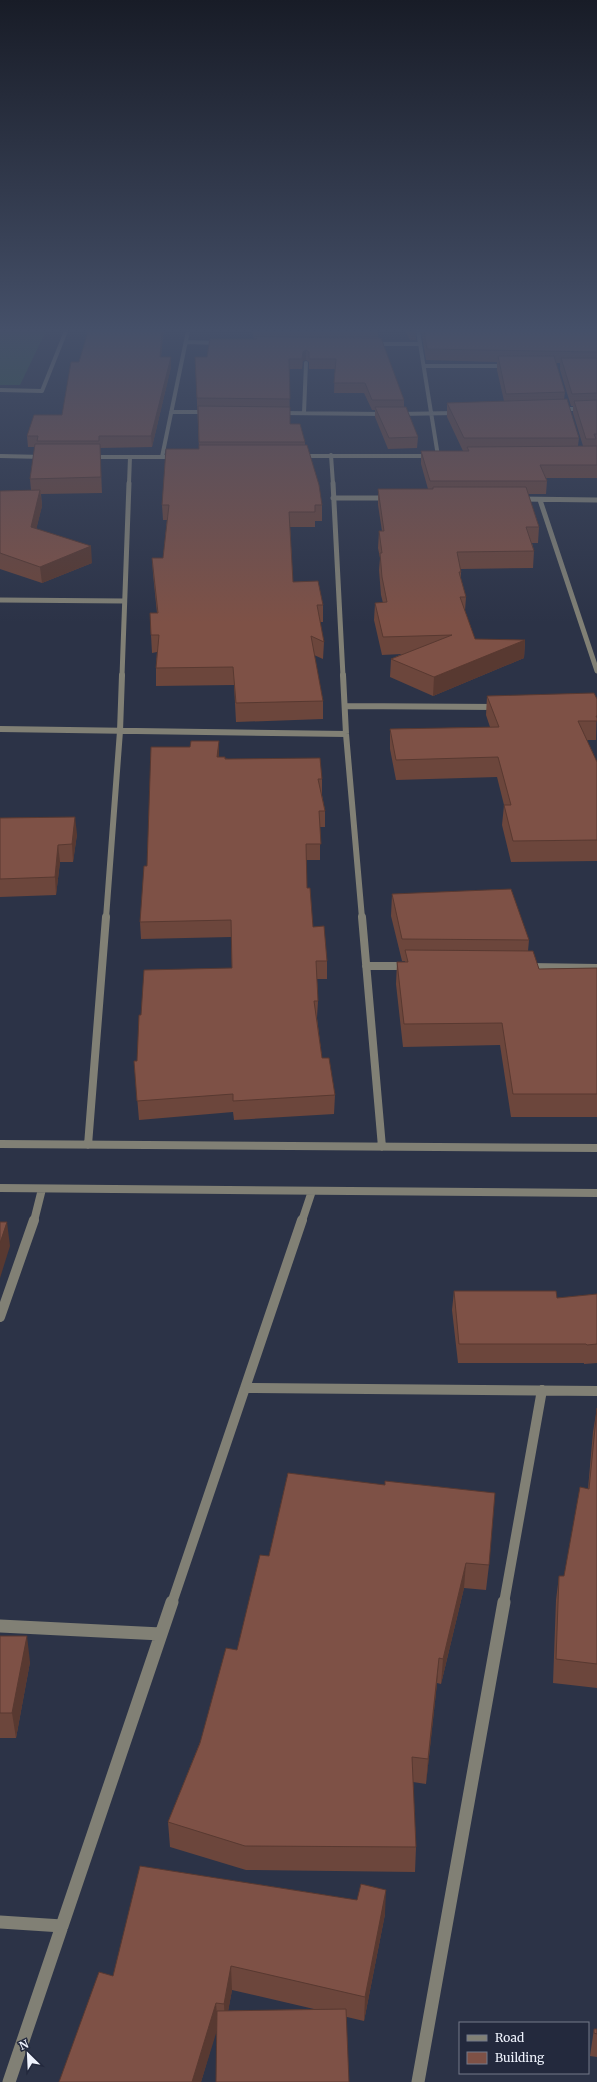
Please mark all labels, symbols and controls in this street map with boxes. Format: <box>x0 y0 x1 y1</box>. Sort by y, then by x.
legend <box>459 2022 589 2074</box>
text: Road <box>495 2030 524 2045</box>
north arrow <box>8 2034 48 2074</box>
text: N <box>17 2037 31 2053</box>
text: Building <box>495 2050 545 2065</box>

